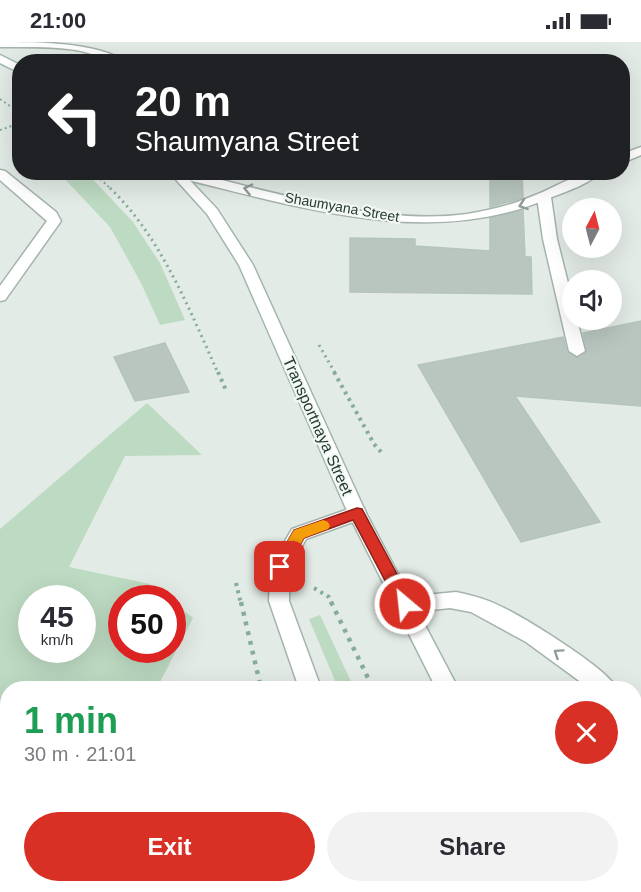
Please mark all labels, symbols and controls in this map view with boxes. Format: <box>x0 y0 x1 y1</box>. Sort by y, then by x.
text: 21:00 <box>30 8 86 33</box>
icon: left <box>36 78 114 156</box>
text: 20 m <box>135 78 231 125</box>
text: Shaumyana Street <box>135 127 359 157</box>
one-way arrow <box>244 183 254 196</box>
street label: Shaumyana Street <box>284 189 401 225</box>
one-way arrow <box>518 197 529 210</box>
north arrow <box>562 198 622 258</box>
map controls <box>562 198 622 330</box>
button: sound <box>562 270 622 330</box>
street label: Transportnaya Street <box>280 354 356 498</box>
pin <box>254 541 305 592</box>
icon: arrive <box>263 550 296 583</box>
position arrow <box>373 572 437 636</box>
speed limit sign: 50 <box>108 585 186 663</box>
text: 45 <box>40 600 74 633</box>
text: km/h <box>41 631 73 648</box>
one-way arrow <box>554 649 565 660</box>
text: 1 min <box>24 700 118 741</box>
button: close <box>555 701 618 764</box>
text: 30 m · 21:01 <box>24 743 136 765</box>
button: Exit <box>24 812 315 881</box>
button: Share <box>327 812 618 881</box>

